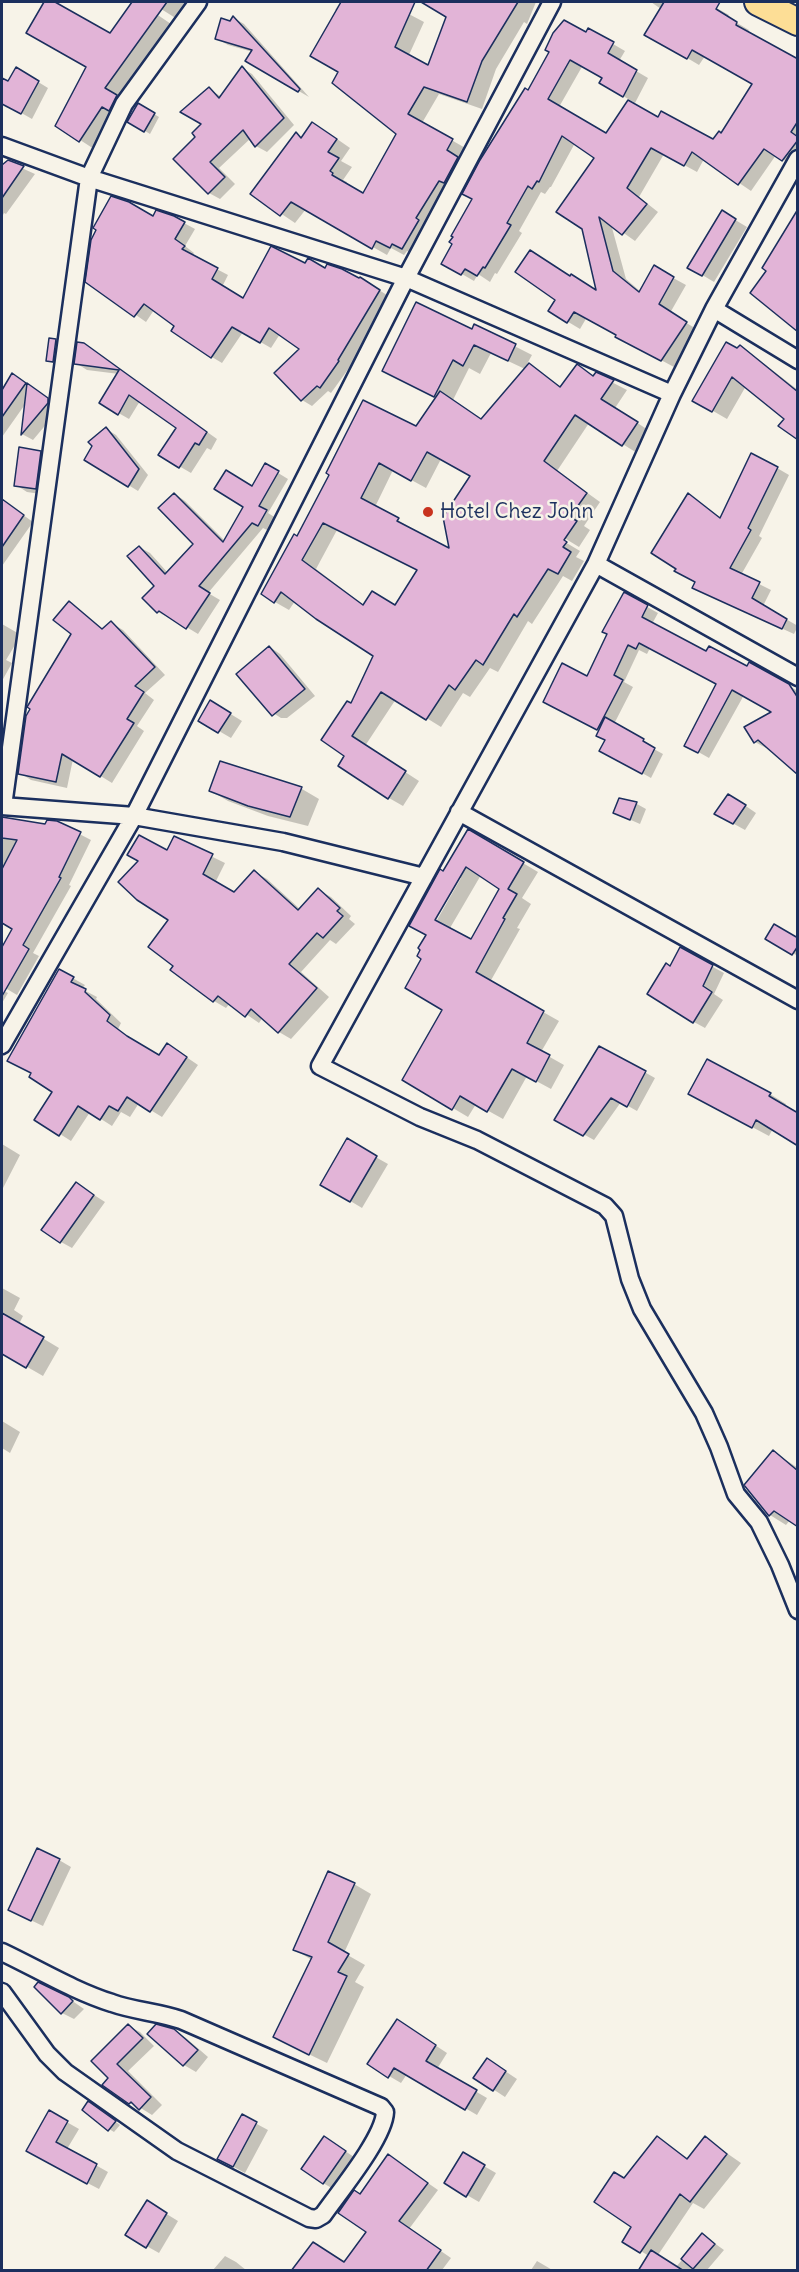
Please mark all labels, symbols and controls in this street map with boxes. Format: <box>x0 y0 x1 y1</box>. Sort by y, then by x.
place label: Hotel Chez John <box>440 499 594 525</box>
marker: Hotel Chez John <box>421 505 435 519</box>

